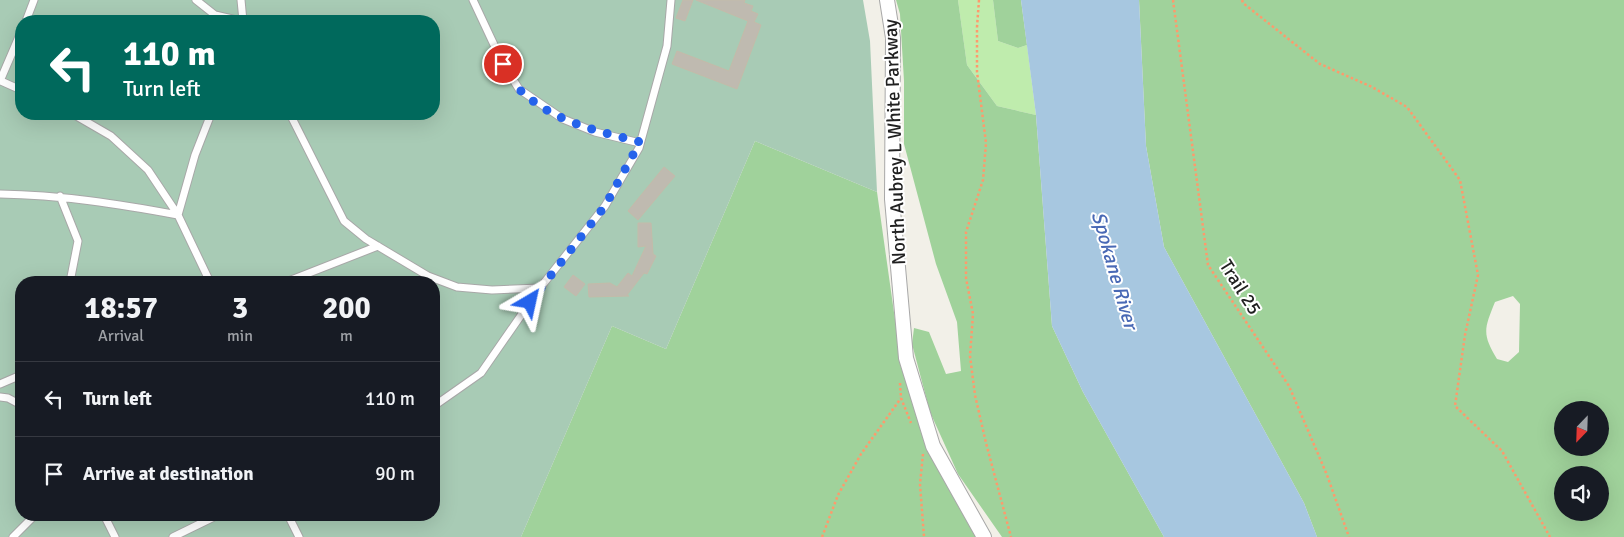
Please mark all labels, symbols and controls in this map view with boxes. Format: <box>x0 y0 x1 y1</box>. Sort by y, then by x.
street label: North Aubrey L White Parkway <box>879 18 911 265</box>
text: 110 m <box>123 32 216 75</box>
icon: left <box>40 35 105 100</box>
pin <box>482 43 524 85</box>
icon: arrive <box>489 50 517 78</box>
text: Turn left <box>123 75 201 102</box>
water label: Spokane River <box>1086 209 1144 334</box>
street label: Trail 25 <box>1214 256 1266 319</box>
position arrow <box>503 275 555 327</box>
text: 18:57 <box>84 290 158 327</box>
text: 3 <box>232 290 248 327</box>
text: 200 <box>322 290 371 327</box>
text: Arrival <box>98 326 144 346</box>
text: min <box>227 326 253 346</box>
text: m <box>340 326 353 346</box>
icon: left <box>40 385 68 413</box>
text: Turn left <box>83 387 152 411</box>
text: 110 m <box>365 387 415 411</box>
north arrow <box>1554 401 1609 456</box>
map controls <box>1554 401 1609 521</box>
icon: arrive <box>40 460 68 488</box>
text: Arrive at destination <box>83 462 254 486</box>
text: 90 m <box>375 462 415 486</box>
button: sound <box>1554 466 1609 521</box>

